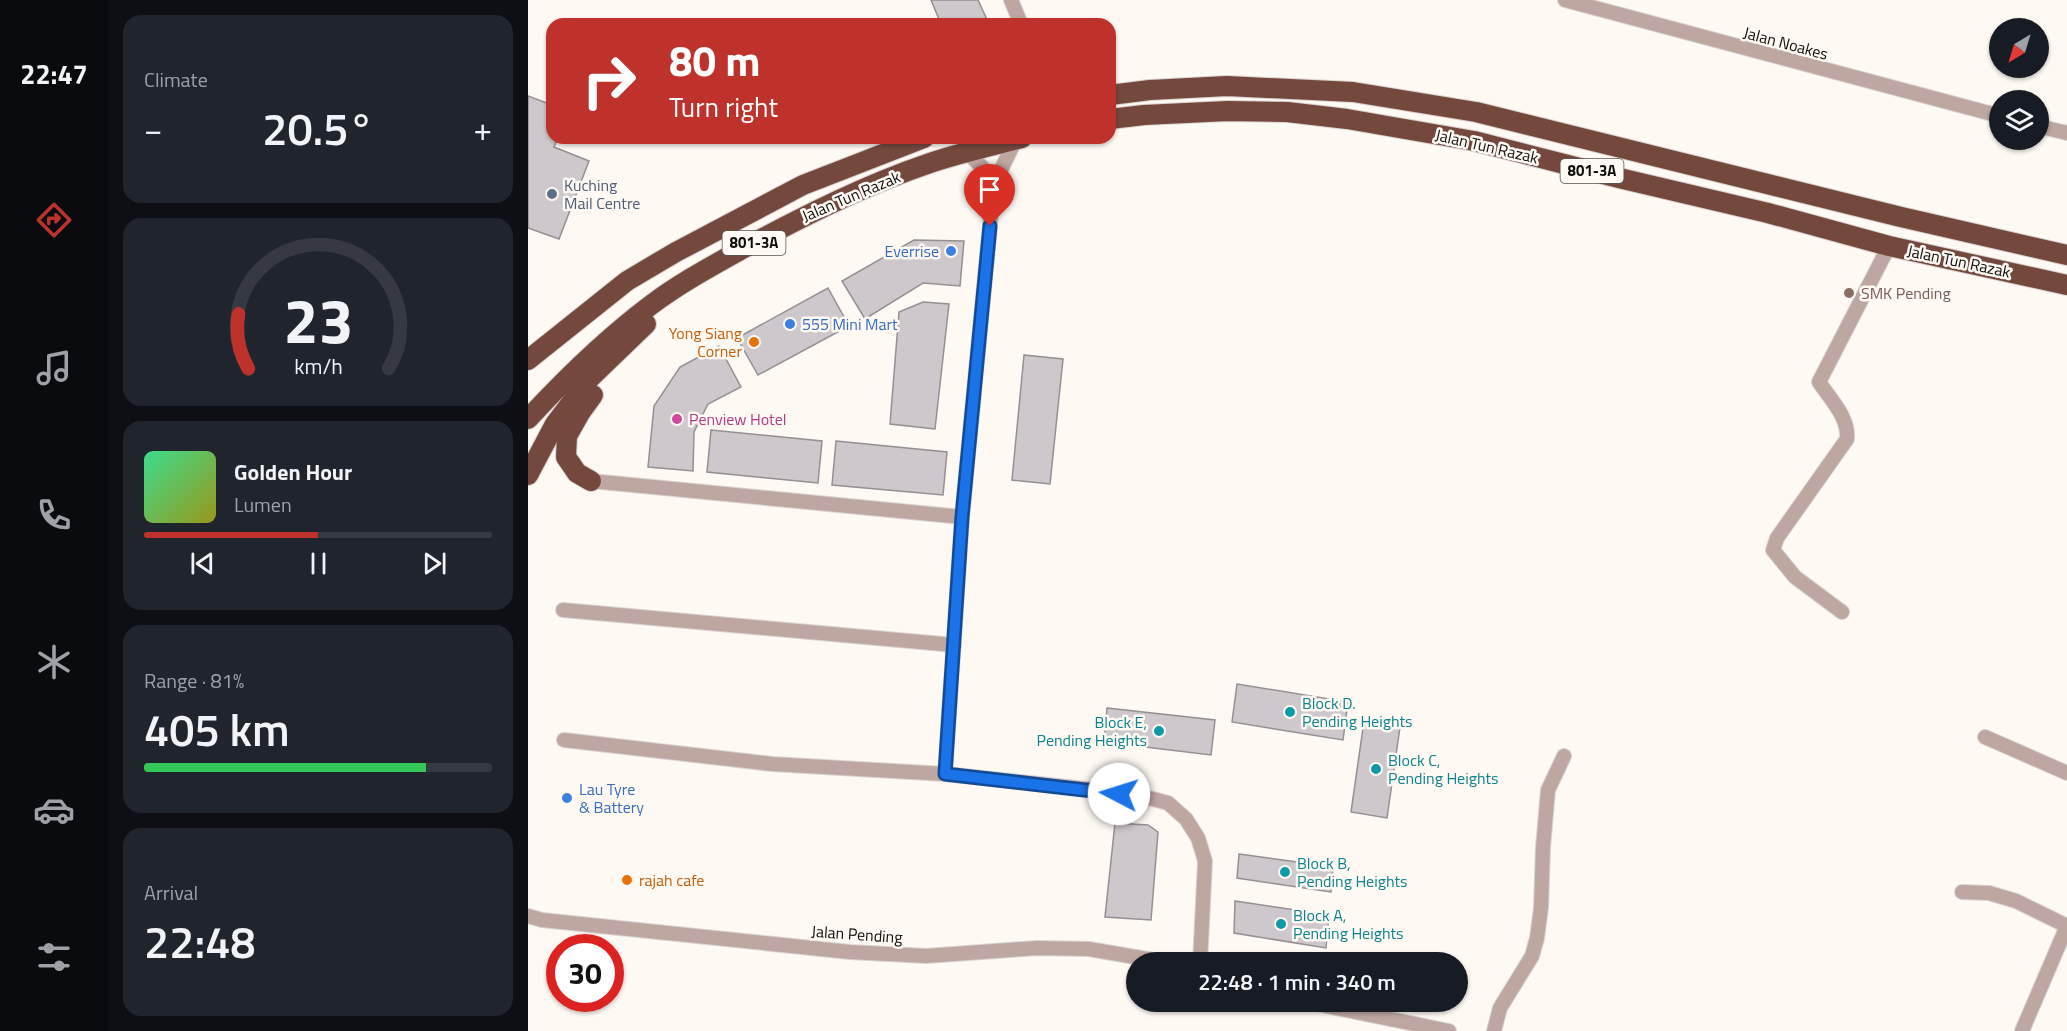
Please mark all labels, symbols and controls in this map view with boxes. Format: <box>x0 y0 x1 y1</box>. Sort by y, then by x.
north arrow <box>1989 18 2049 78</box>
map controls <box>1989 18 2049 150</box>
street label: Jalan Noakes <box>1741 20 1831 66</box>
text: 80 m <box>669 28 761 92</box>
icon: right <box>570 42 648 120</box>
text: 22:47 <box>20 53 88 94</box>
text: Climate <box>144 64 208 95</box>
text: Turn right <box>669 86 778 127</box>
button: layers <box>1989 90 2049 150</box>
text: 20.5° <box>262 94 374 162</box>
text: − <box>144 104 162 154</box>
text: + <box>474 104 492 154</box>
street label: Jalan Tun Razak <box>1433 123 1541 170</box>
road number: 801-3A <box>1560 159 1624 183</box>
street label: Jalan Tun Razak <box>798 164 904 228</box>
pin <box>964 164 1015 226</box>
place label: Kuching Mail Centre <box>564 173 640 215</box>
icon: arrive <box>973 173 1006 206</box>
marker: Kuching Mail Centre <box>545 187 559 201</box>
icon: directions <box>33 199 75 241</box>
road number: 801-3A <box>722 231 786 255</box>
street label: Jalan Tun Razak <box>1905 238 2013 284</box>
place label: Everrise <box>885 239 939 263</box>
marker: Everrise <box>944 244 958 258</box>
text: 23 <box>283 272 353 367</box>
place label: SMK Pending <box>1861 281 1951 305</box>
marker: SMK Pending <box>1842 286 1856 300</box>
place label: 555 Mini Mart <box>802 312 898 336</box>
marker: 555 Mini Mart <box>783 317 797 331</box>
place label: Yong Siang Corner <box>669 321 742 363</box>
marker: Yong Siang Corner <box>747 335 761 349</box>
icon: music <box>33 347 75 389</box>
text: km/h <box>294 351 342 383</box>
place label: Penview Hotel <box>689 407 786 431</box>
marker: Penview Hotel <box>670 412 684 426</box>
text: Golden Hour <box>234 455 352 489</box>
text: Lumen <box>234 489 292 520</box>
icon: phone <box>33 494 75 536</box>
icon: previous <box>186 547 219 580</box>
icon: pause <box>302 547 335 580</box>
icon: next <box>418 547 451 580</box>
icon: climate <box>33 641 75 683</box>
text: Range · 81% <box>144 665 244 696</box>
place label: Block D. Pending Heights <box>1302 691 1413 733</box>
text: 405 km <box>144 695 290 763</box>
marker: Block D. Pending Heights <box>1283 705 1297 719</box>
place label: Block E, Pending Heights <box>1036 710 1147 752</box>
marker: Block E, Pending Heights <box>1152 724 1166 738</box>
place label: Block C, Pending Heights <box>1388 748 1499 790</box>
position arrow <box>1087 762 1151 826</box>
marker: Block C, Pending Heights <box>1369 762 1383 776</box>
place label: Lau Tyre & Battery <box>579 777 644 819</box>
icon: car <box>33 789 75 831</box>
marker: Lau Tyre & Battery <box>560 791 574 805</box>
place label: Block B, Pending Heights <box>1297 851 1408 893</box>
marker: Block B, Pending Heights <box>1278 865 1292 879</box>
place label: rajah cafe <box>639 868 704 892</box>
marker: rajah cafe <box>620 873 634 887</box>
text: Arrival <box>144 877 198 908</box>
place label: Block A, Pending Heights <box>1293 903 1404 945</box>
text: 22:48 <box>144 907 256 975</box>
marker: Block A, Pending Heights <box>1274 917 1288 931</box>
street label: Jalan Pending <box>811 919 903 949</box>
speed limit sign: 30 <box>546 934 624 1012</box>
icon: filters <box>33 936 75 978</box>
text: 22:48 · 1 min · 340 m <box>1198 965 1396 999</box>

